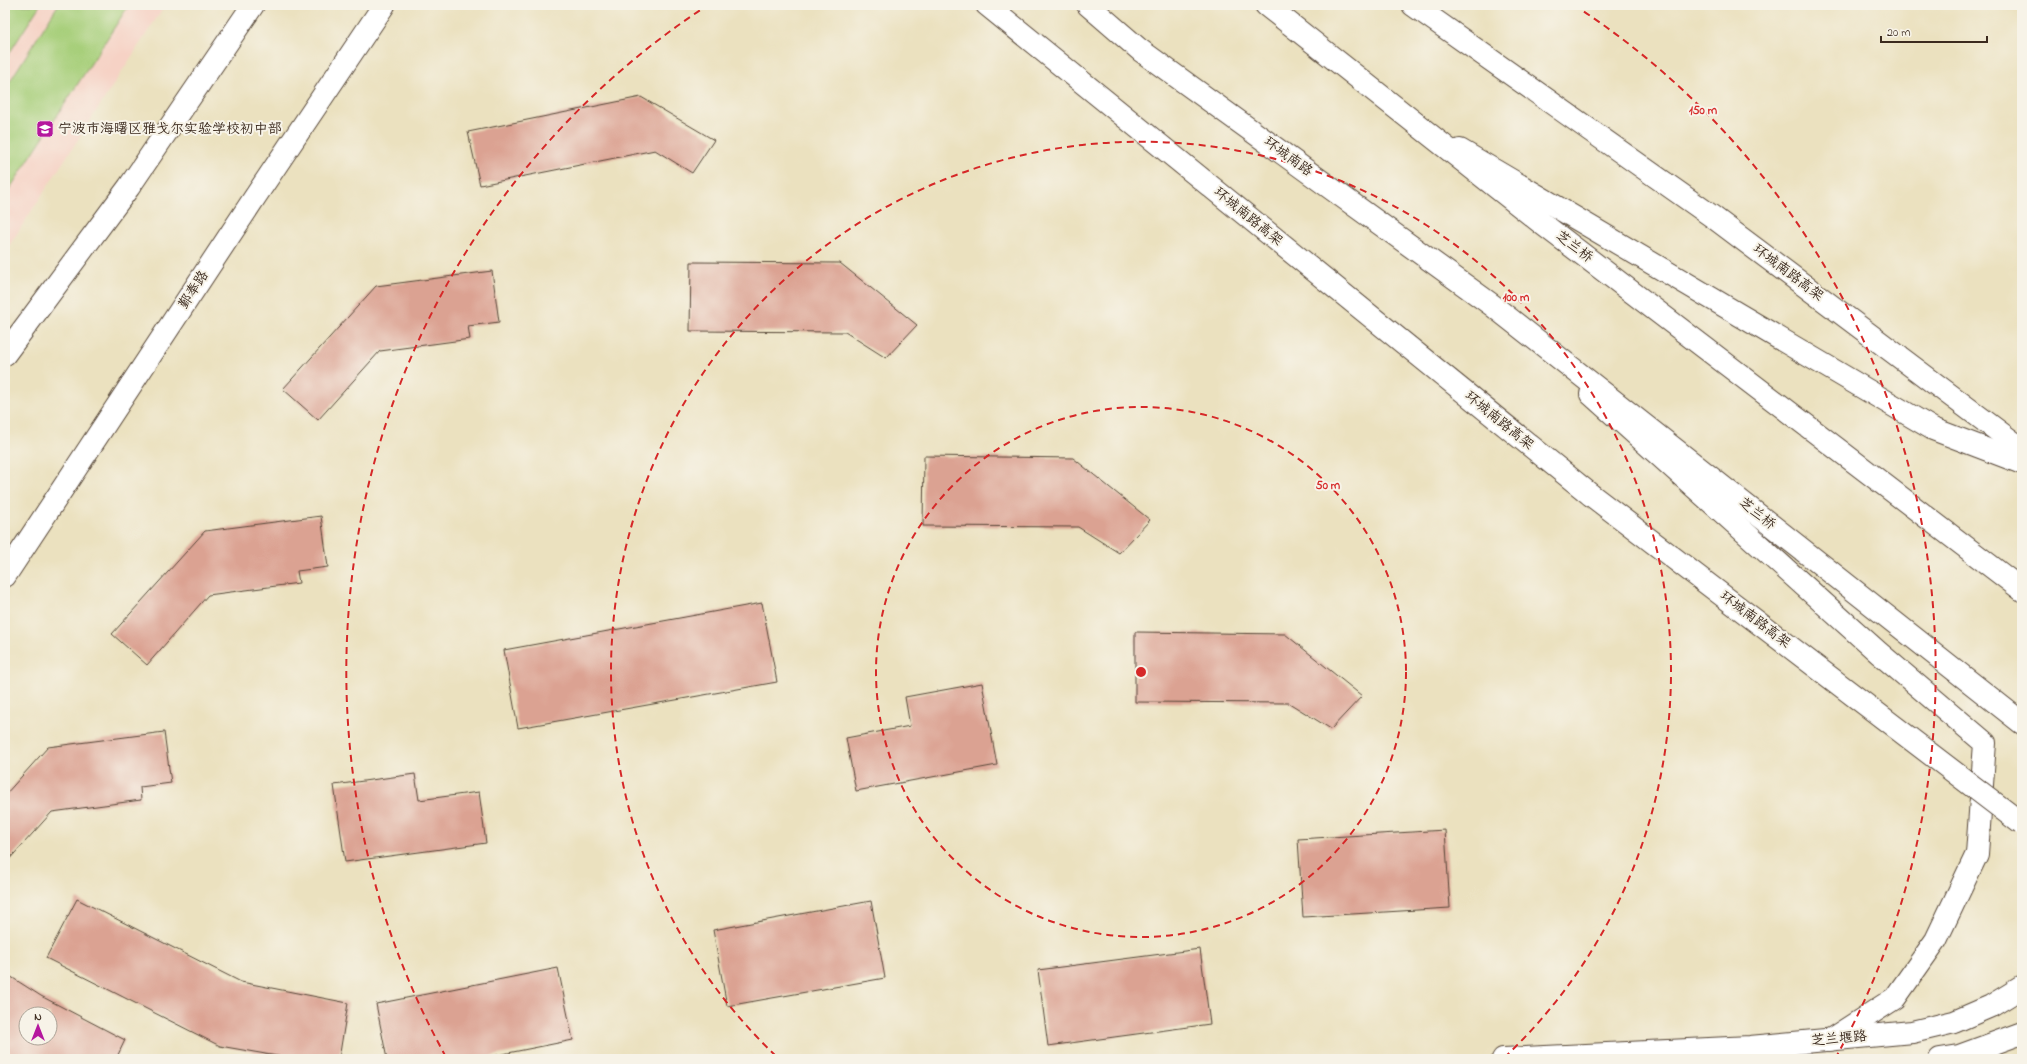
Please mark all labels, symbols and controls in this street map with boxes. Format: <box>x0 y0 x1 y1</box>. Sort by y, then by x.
scale bar <box>1881 18 1987 44</box>
text: 20 m <box>1887 24 1910 42</box>
text: 150 m <box>1689 102 1718 120</box>
school or university icon: 宁波市海曙区雅戈尔实验学校初中部 <box>35 119 55 139</box>
place label: 宁波市海曙区雅戈尔实验学校初中部 <box>58 119 282 140</box>
street label: 环城南路 <box>1259 132 1317 182</box>
street label: 环城南路高架 <box>1209 182 1287 252</box>
street label: 芝兰桥 <box>1551 226 1597 268</box>
street label: 环城南路高架 <box>1748 239 1828 307</box>
street label: 鄞奉路 <box>174 267 214 313</box>
text: 100 m <box>1503 289 1530 307</box>
street label: 环城南路高架 <box>1460 386 1538 456</box>
text: 50 m <box>1316 477 1341 495</box>
street label: 芝兰桥 <box>1734 493 1780 535</box>
street label: 环城南路高架 <box>1715 586 1795 654</box>
centre of rings <box>1134 665 1148 679</box>
north arrow <box>18 1006 58 1046</box>
text: N <box>34 1009 42 1025</box>
street label: 芝兰堰路 <box>1810 1026 1868 1052</box>

